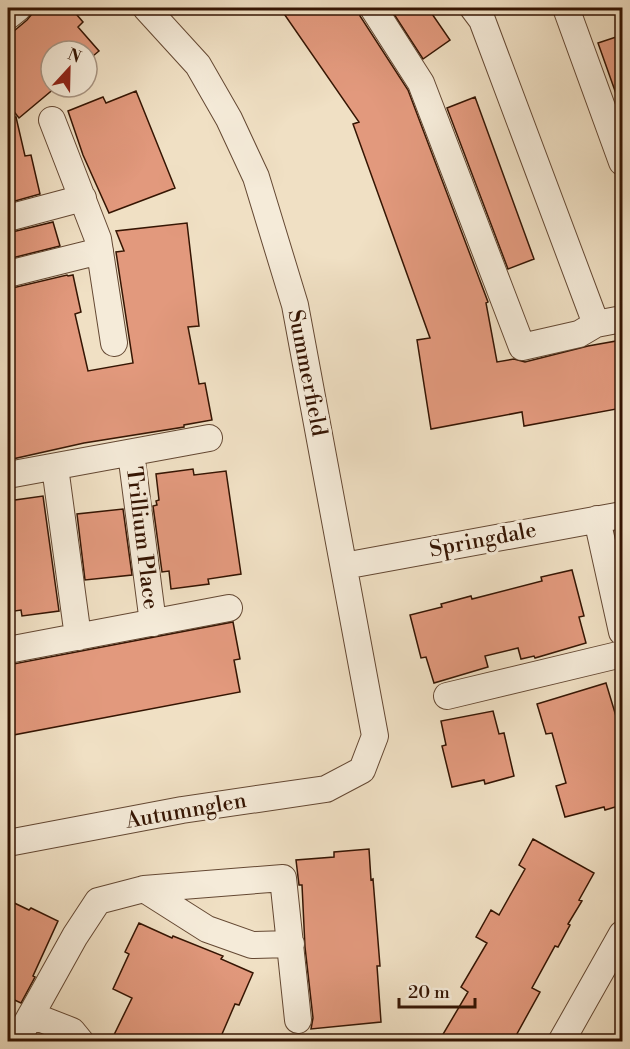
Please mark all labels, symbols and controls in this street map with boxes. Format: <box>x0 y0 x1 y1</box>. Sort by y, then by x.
north arrow <box>39 39 99 99</box>
text: N <box>65 44 84 68</box>
street label: Summerfield <box>281 307 333 439</box>
street label: Trillium Place <box>120 465 164 611</box>
street label: Springdale <box>427 516 539 564</box>
street label: Autumnglen <box>122 787 249 835</box>
scale bar <box>399 971 476 1009</box>
text: 20 m <box>408 981 450 1004</box>

